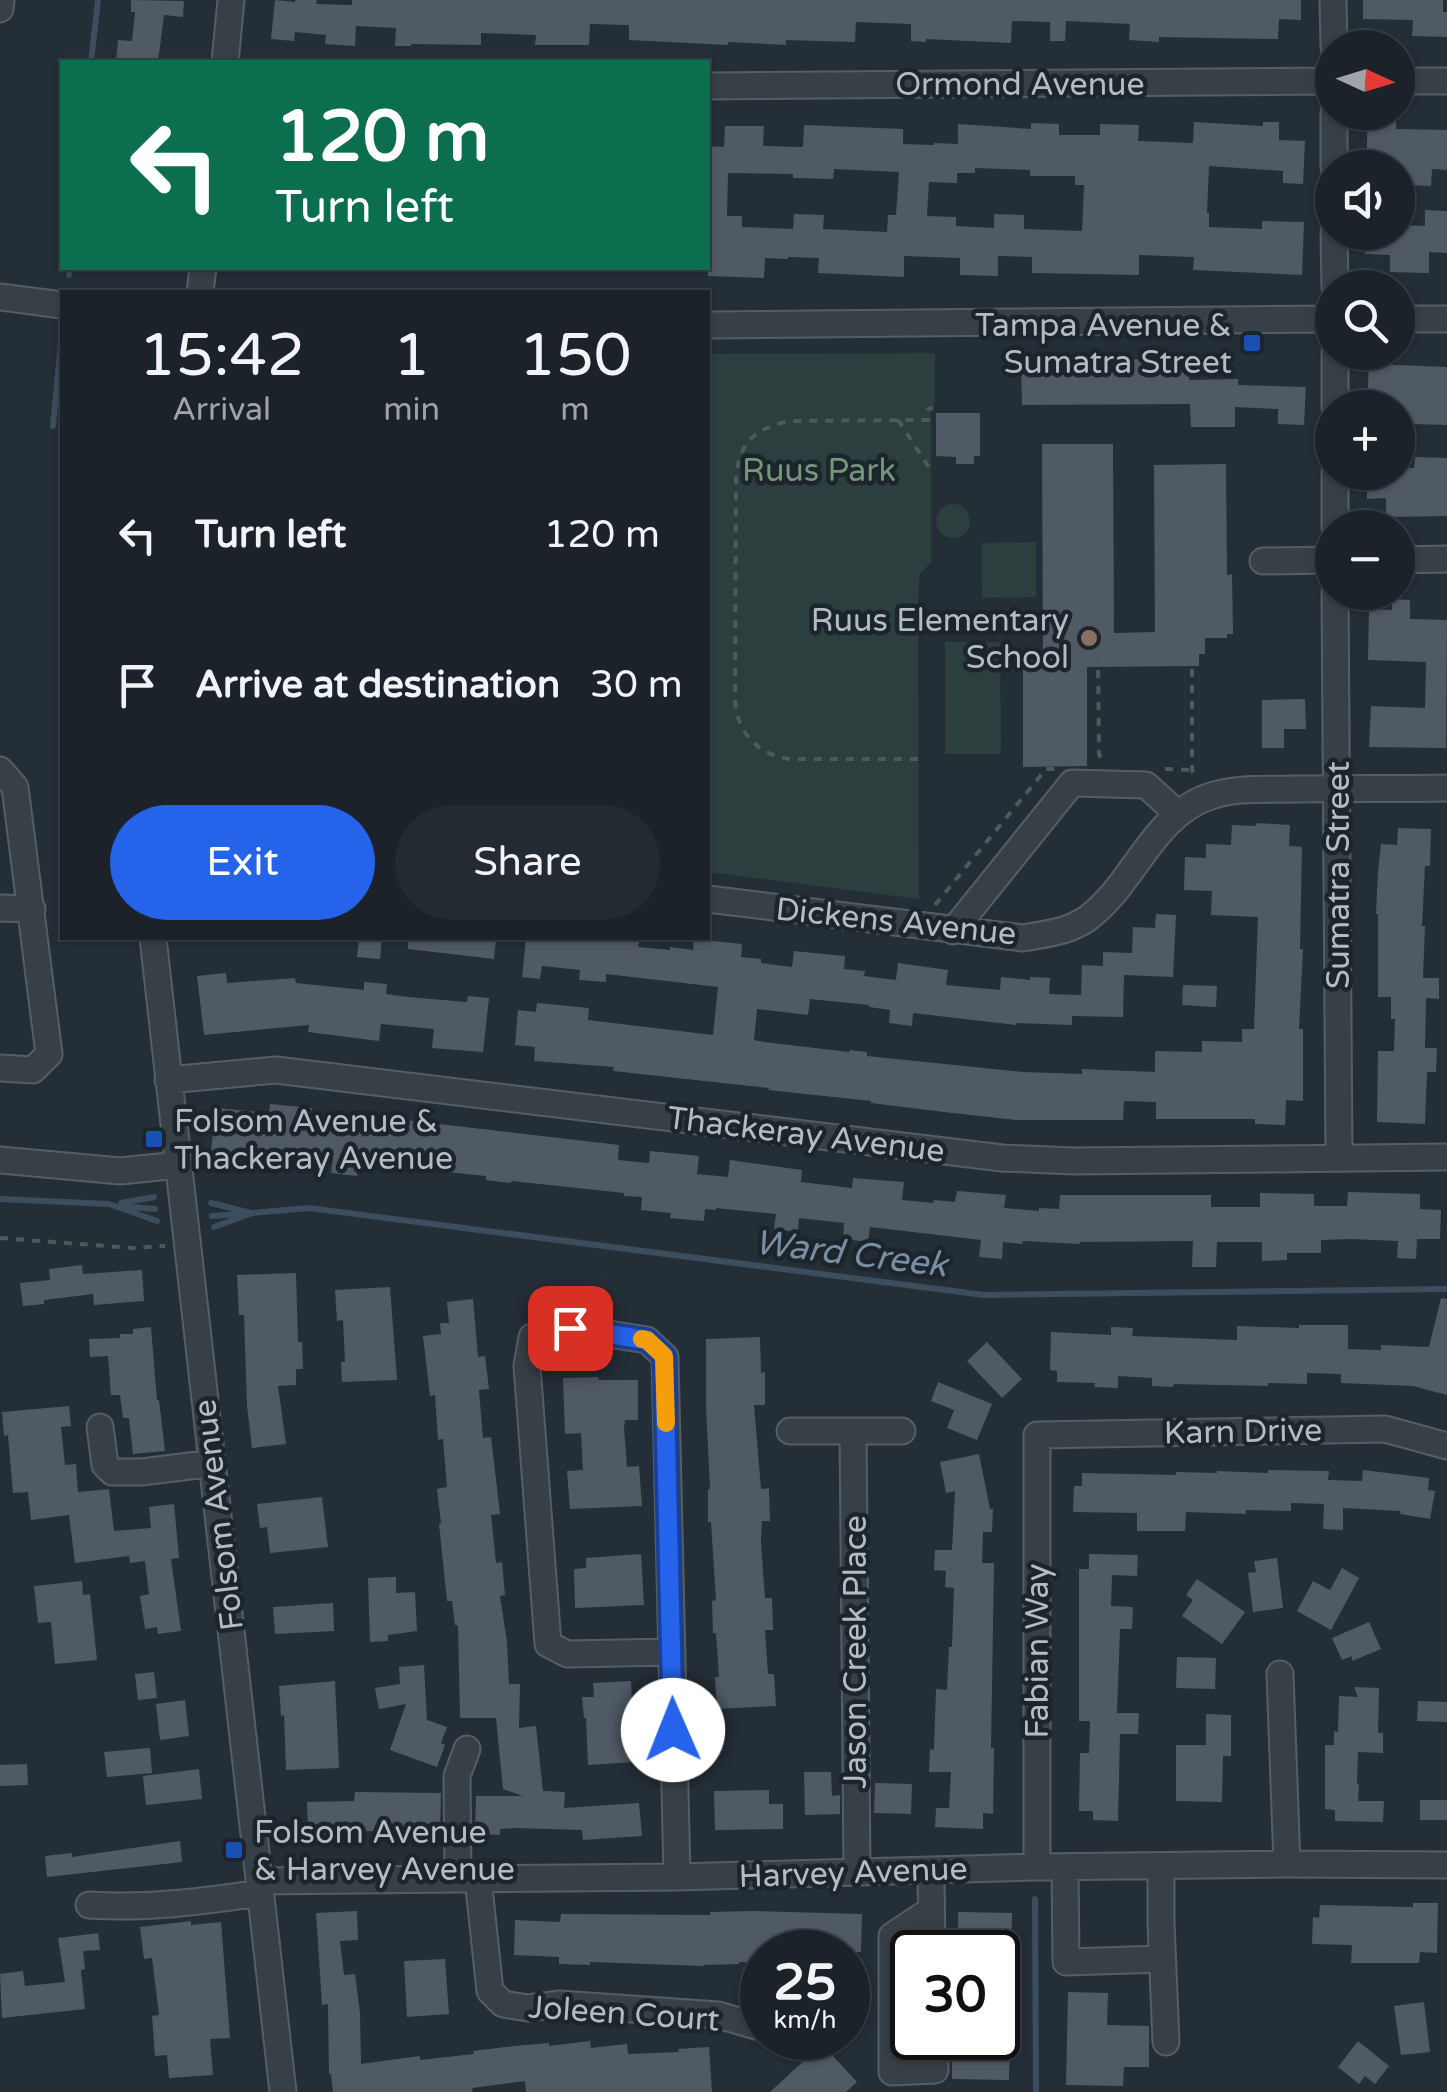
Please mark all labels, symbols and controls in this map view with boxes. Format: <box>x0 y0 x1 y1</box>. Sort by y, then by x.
north arrow <box>1315 30 1415 130</box>
map controls <box>1315 30 1415 610</box>
street label: Ormond Avenue <box>895 66 1145 104</box>
text: 120 m <box>275 96 489 180</box>
icon: left <box>110 100 240 230</box>
button: sound <box>1315 150 1415 250</box>
text: Turn left <box>275 181 454 235</box>
button: search <box>1315 270 1415 370</box>
place label: Tampa Avenue & Sumatra Street <box>975 307 1232 382</box>
text: 15:42 <box>138 320 305 392</box>
text: 1 <box>393 320 430 392</box>
text: 150 <box>518 320 632 392</box>
marker: Tampa Avenue & Sumatra Street <box>1241 332 1263 354</box>
button: + <box>1315 390 1415 490</box>
text: Arrival <box>172 391 271 429</box>
text: min <box>383 391 440 429</box>
text: m <box>560 391 590 429</box>
park label: Ruus Park <box>742 452 896 490</box>
icon: left <box>110 508 165 563</box>
button: − <box>1315 510 1415 610</box>
text: Turn left <box>195 512 346 558</box>
text: 120 m <box>544 512 660 558</box>
place label: Ruus Elementary School <box>811 602 1069 677</box>
marker: Ruus Elementary School <box>1078 627 1100 649</box>
icon: arrive <box>110 658 165 713</box>
text: Arrive at destination <box>195 662 560 708</box>
text: 30 m <box>590 662 683 708</box>
street label: Sumatra Street <box>1320 761 1358 989</box>
button: Exit <box>110 805 375 920</box>
button: Share <box>395 805 660 920</box>
street label: Dickens Avenue <box>774 890 1018 954</box>
street label: Thackeray Avenue <box>665 1099 947 1171</box>
place label: Folsom Avenue & Thackeray Avenue <box>174 1103 453 1178</box>
marker: Folsom Avenue & Thackeray Avenue <box>143 1128 165 1150</box>
water label: Ward Creek <box>752 1221 952 1287</box>
pin <box>528 1286 613 1371</box>
icon: arrive <box>543 1301 598 1356</box>
street label: Folsom Avenue <box>186 1397 252 1633</box>
street label: Karn Drive <box>1164 1412 1322 1452</box>
street label: Jason Creek Place <box>837 1515 875 1789</box>
street label: Fabian Way <box>1019 1564 1057 1738</box>
position arrow <box>621 1678 725 1782</box>
place label: Folsom Avenue & Harvey Avenue <box>254 1814 515 1889</box>
marker: Folsom Avenue & Harvey Avenue <box>223 1839 245 1861</box>
street label: Harvey Avenue <box>738 1850 968 1896</box>
speed limit sign: 30 <box>890 1930 1020 2060</box>
text: 25 <box>774 1953 836 2013</box>
street label: Joleen Court <box>527 1988 721 2040</box>
text: km/h <box>774 2005 836 2035</box>

